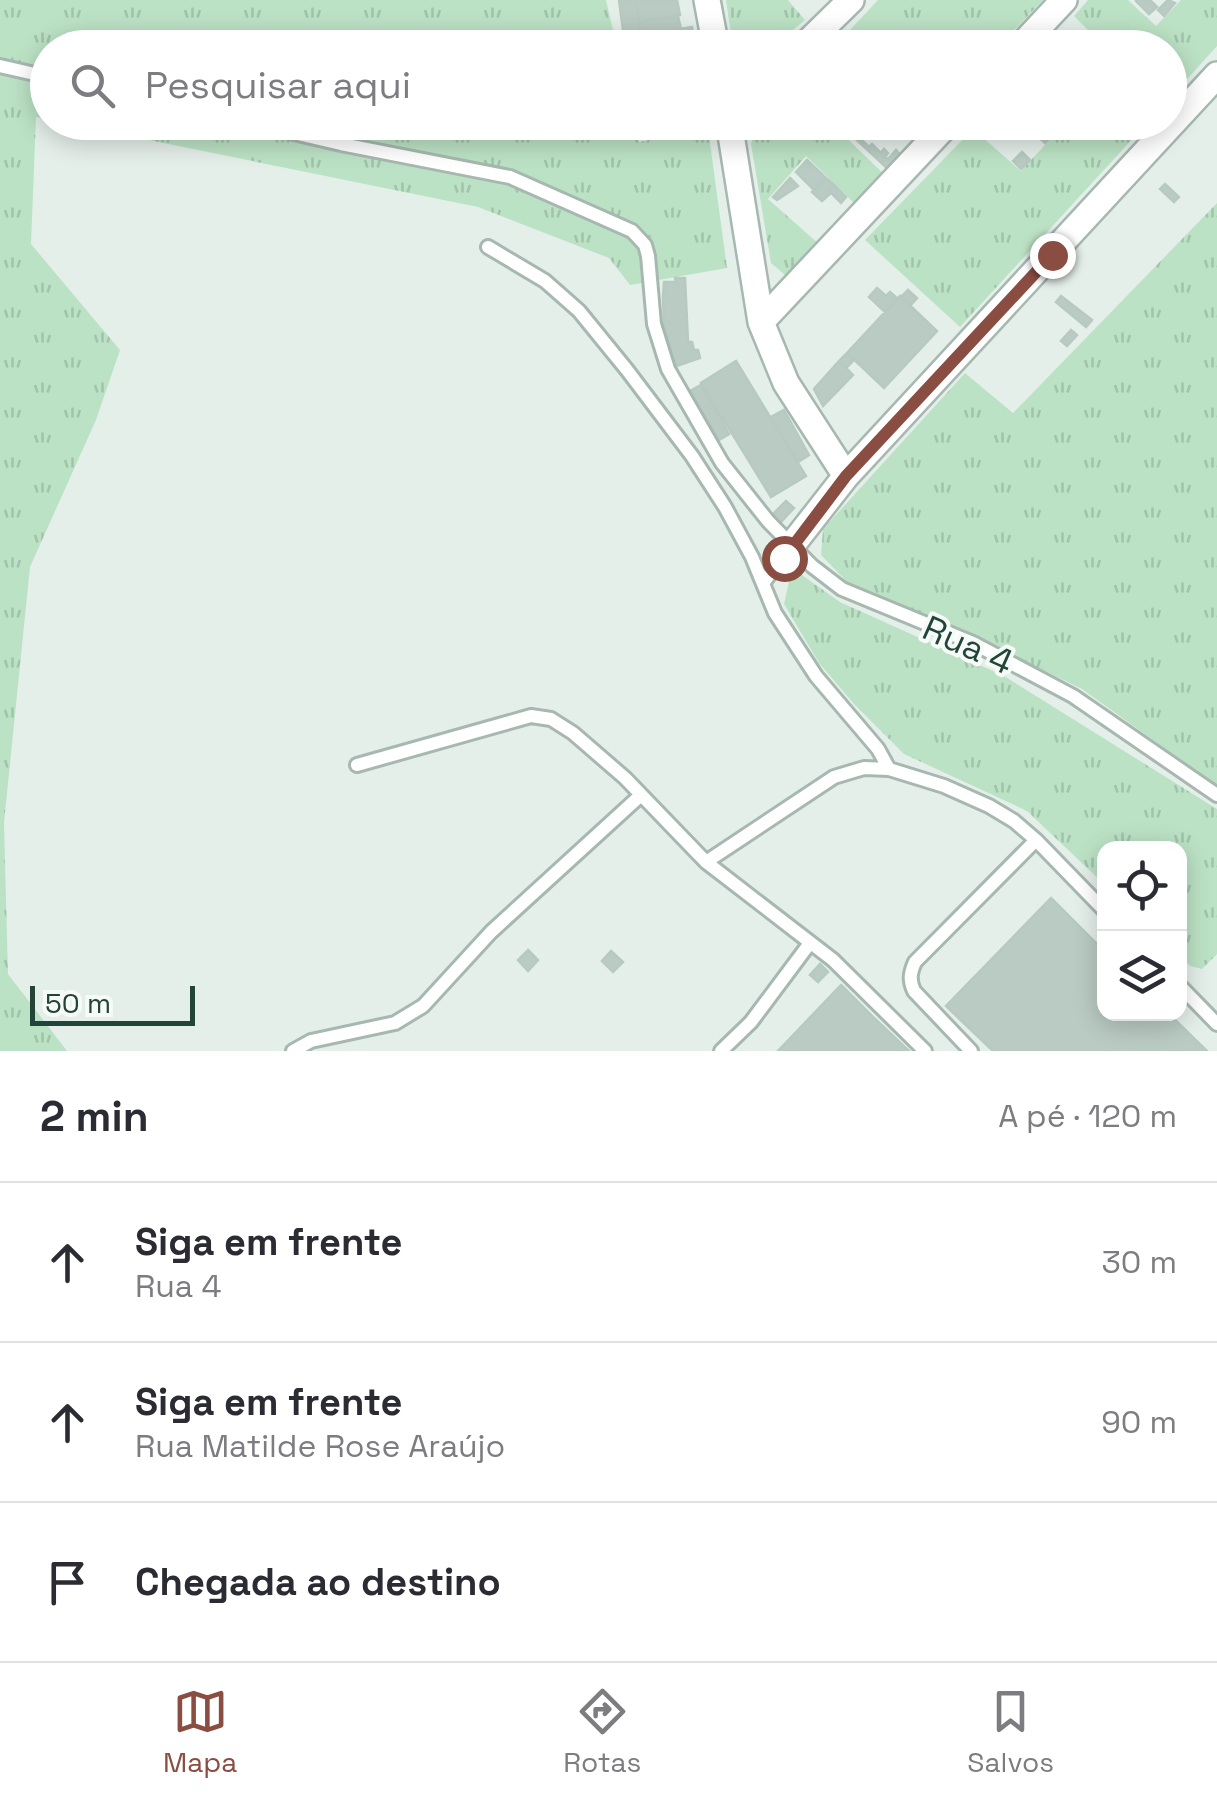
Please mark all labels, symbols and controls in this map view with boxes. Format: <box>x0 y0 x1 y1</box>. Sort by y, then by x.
search box <box>30 30 1187 140</box>
icon: search <box>65 58 120 113</box>
text: Pesquisar aqui <box>145 61 411 109</box>
route end <box>1030 233 1076 279</box>
route start <box>762 536 808 582</box>
street label: Rua 4 <box>916 606 1020 684</box>
map controls <box>1097 841 1187 1021</box>
button: locate <box>1097 841 1187 931</box>
button: layers <box>1097 931 1187 1021</box>
scale bar <box>30 981 195 1026</box>
text: 50 m <box>45 985 111 1021</box>
text: 2 min <box>40 1090 149 1143</box>
text: A pé · 120 m <box>998 1096 1177 1136</box>
text: Siga em frente <box>135 1218 402 1266</box>
icon: ahead <box>40 1235 95 1290</box>
text: 30 m <box>1101 1242 1177 1282</box>
text: Rua 4 <box>135 1266 221 1306</box>
text: Siga em frente <box>135 1378 402 1426</box>
icon: ahead <box>40 1395 95 1450</box>
text: 90 m <box>1101 1402 1177 1442</box>
text: Rua Matilde Rose Araújo <box>135 1426 505 1466</box>
icon: arrive <box>40 1555 95 1610</box>
text: Chegada ao destino <box>135 1558 501 1606</box>
tab: Mapa <box>163 1684 237 1780</box>
tab: Rotas <box>563 1684 641 1780</box>
tab: Salvos <box>967 1684 1054 1780</box>

